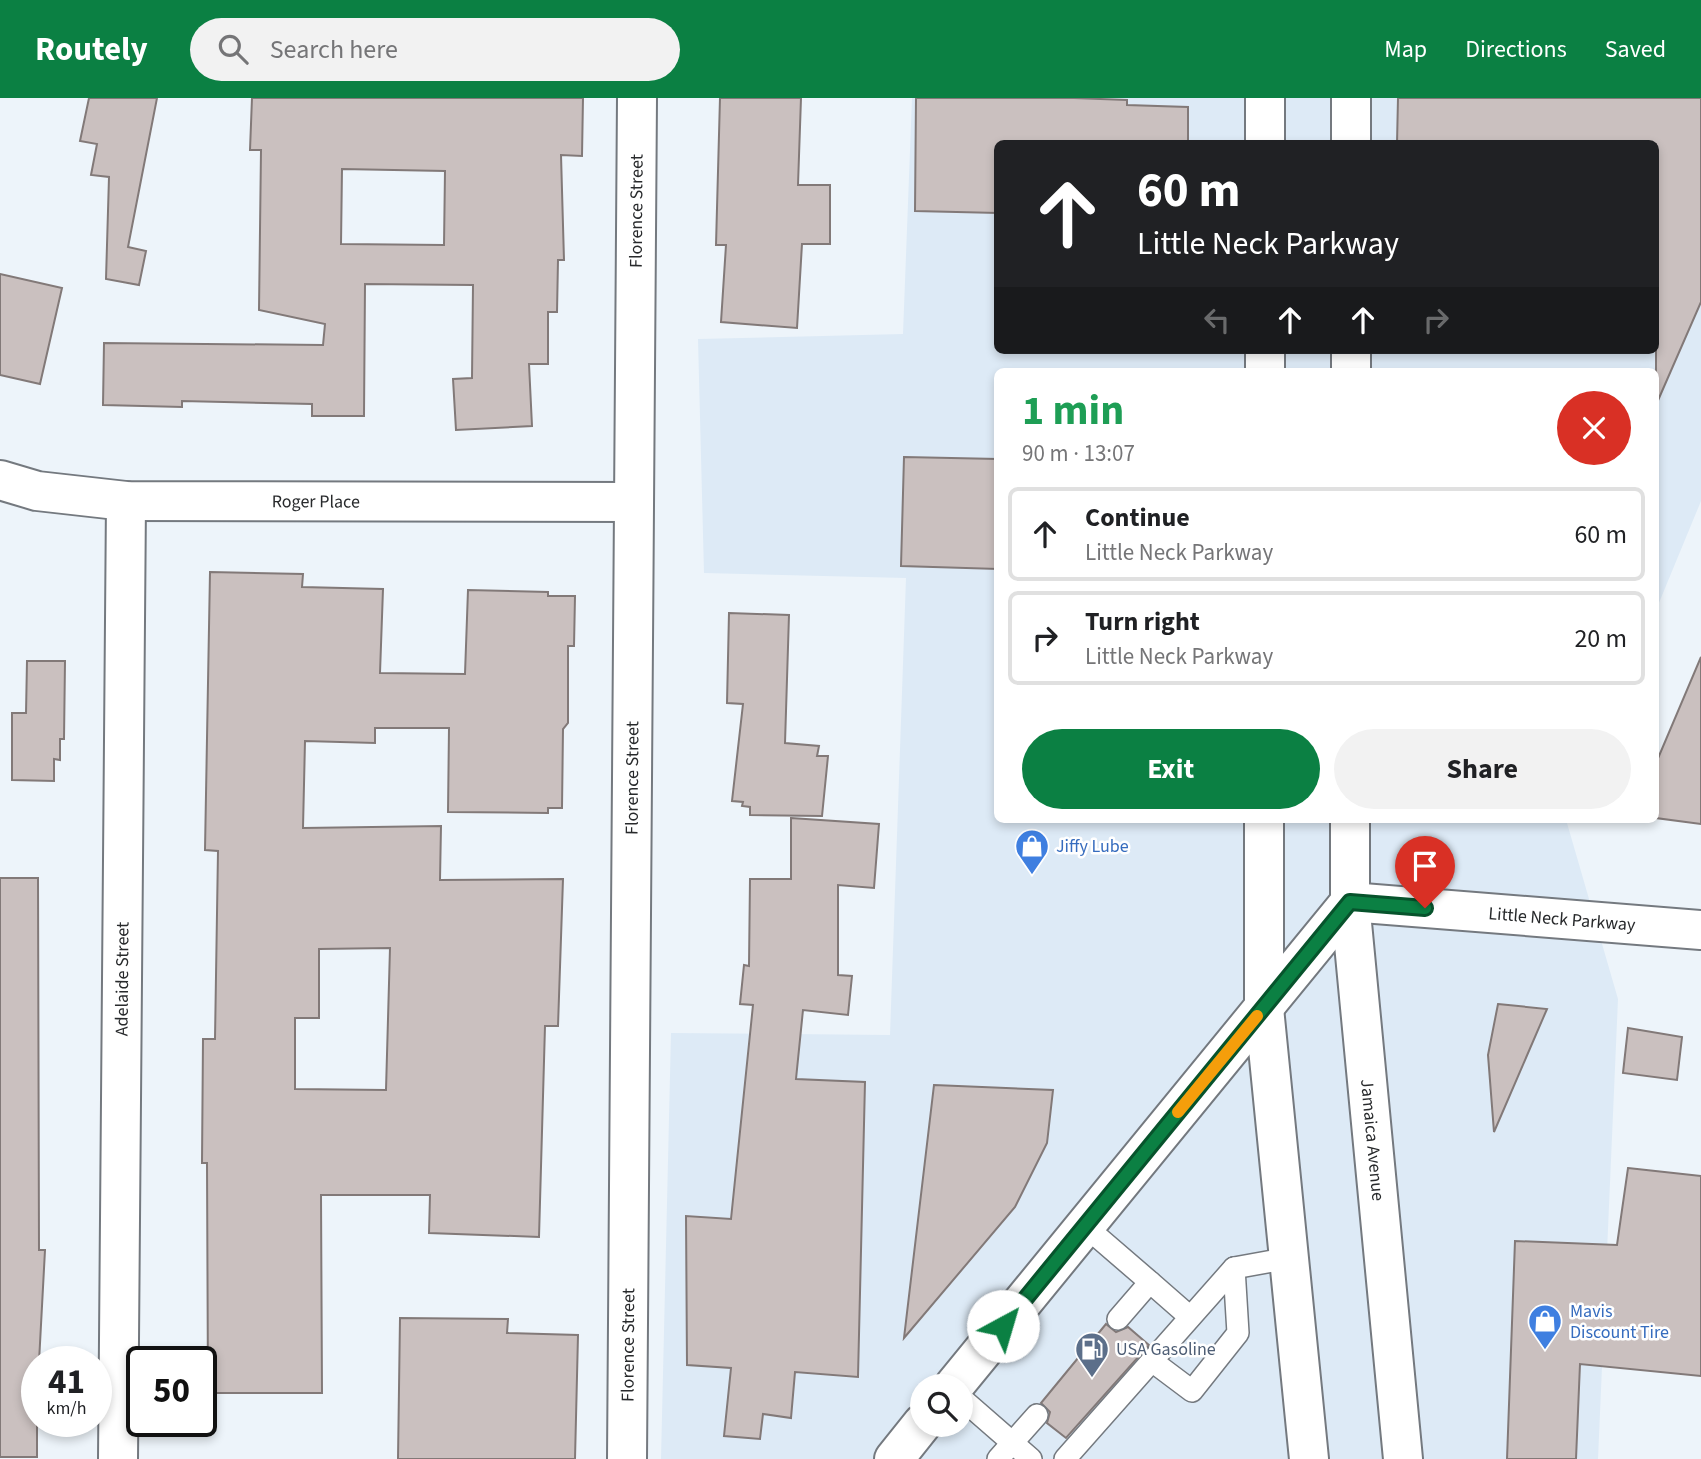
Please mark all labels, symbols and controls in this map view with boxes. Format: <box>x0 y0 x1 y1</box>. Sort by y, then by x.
search box <box>190 18 680 81</box>
text: Routely <box>35 26 148 73</box>
icon: search <box>214 30 252 68</box>
text: Search here <box>270 31 398 68</box>
text: Map <box>1384 32 1427 67</box>
text: Directions <box>1465 32 1567 67</box>
text: Saved <box>1605 32 1666 67</box>
street label: Florence Street <box>624 154 650 268</box>
text: 60 m <box>1137 156 1241 226</box>
icon: ahead <box>1022 168 1113 259</box>
text: Little Neck Parkway <box>1137 221 1399 267</box>
icon: left <box>1198 301 1236 339</box>
icon: ahead <box>1271 301 1309 339</box>
icon: ahead <box>1344 301 1382 339</box>
icon: right <box>1417 301 1455 339</box>
text: 1 min <box>1022 381 1124 441</box>
button: close <box>1557 391 1631 465</box>
text: 90 m · 13:07 <box>1022 437 1135 470</box>
street label: Roger Place <box>272 489 360 514</box>
text: Continue <box>1085 499 1190 536</box>
icon: ahead <box>1026 515 1064 553</box>
text: 60 m <box>1574 516 1627 553</box>
text: Little Neck Parkway <box>1085 536 1273 569</box>
text: Turn right <box>1085 603 1200 640</box>
icon: right <box>1026 619 1064 657</box>
text: 20 m <box>1574 620 1627 657</box>
text: Little Neck Parkway <box>1085 640 1273 673</box>
street label: Florence Street <box>620 721 645 835</box>
button: Exit <box>1022 729 1320 809</box>
button: Share <box>1334 729 1631 809</box>
shop icon: Jiffy Lube <box>1013 827 1051 876</box>
place label: Jiffy Lube <box>1056 834 1129 859</box>
pin <box>1395 836 1455 908</box>
icon: arrive <box>1406 847 1444 885</box>
street label: Little Neck Parkway <box>1487 901 1637 938</box>
street label: Adelaide Street <box>110 922 135 1036</box>
street label: Jamaica Avenue <box>1354 1078 1390 1202</box>
street label: Florence Street <box>615 1288 641 1402</box>
position arrow <box>966 1289 1040 1363</box>
place label: Mavis Discount Tire <box>1570 1299 1669 1345</box>
shop icon: Mavis Discount Tire <box>1526 1302 1564 1351</box>
fuel station icon: USA Gasoline <box>1073 1330 1111 1379</box>
place label: USA Gasoline <box>1116 1337 1216 1362</box>
speed limit sign: 50 <box>126 1346 217 1437</box>
text: 41 <box>48 1357 85 1407</box>
map controls <box>910 1374 973 1437</box>
button: search <box>910 1374 973 1437</box>
text: km/h <box>47 1396 86 1421</box>

